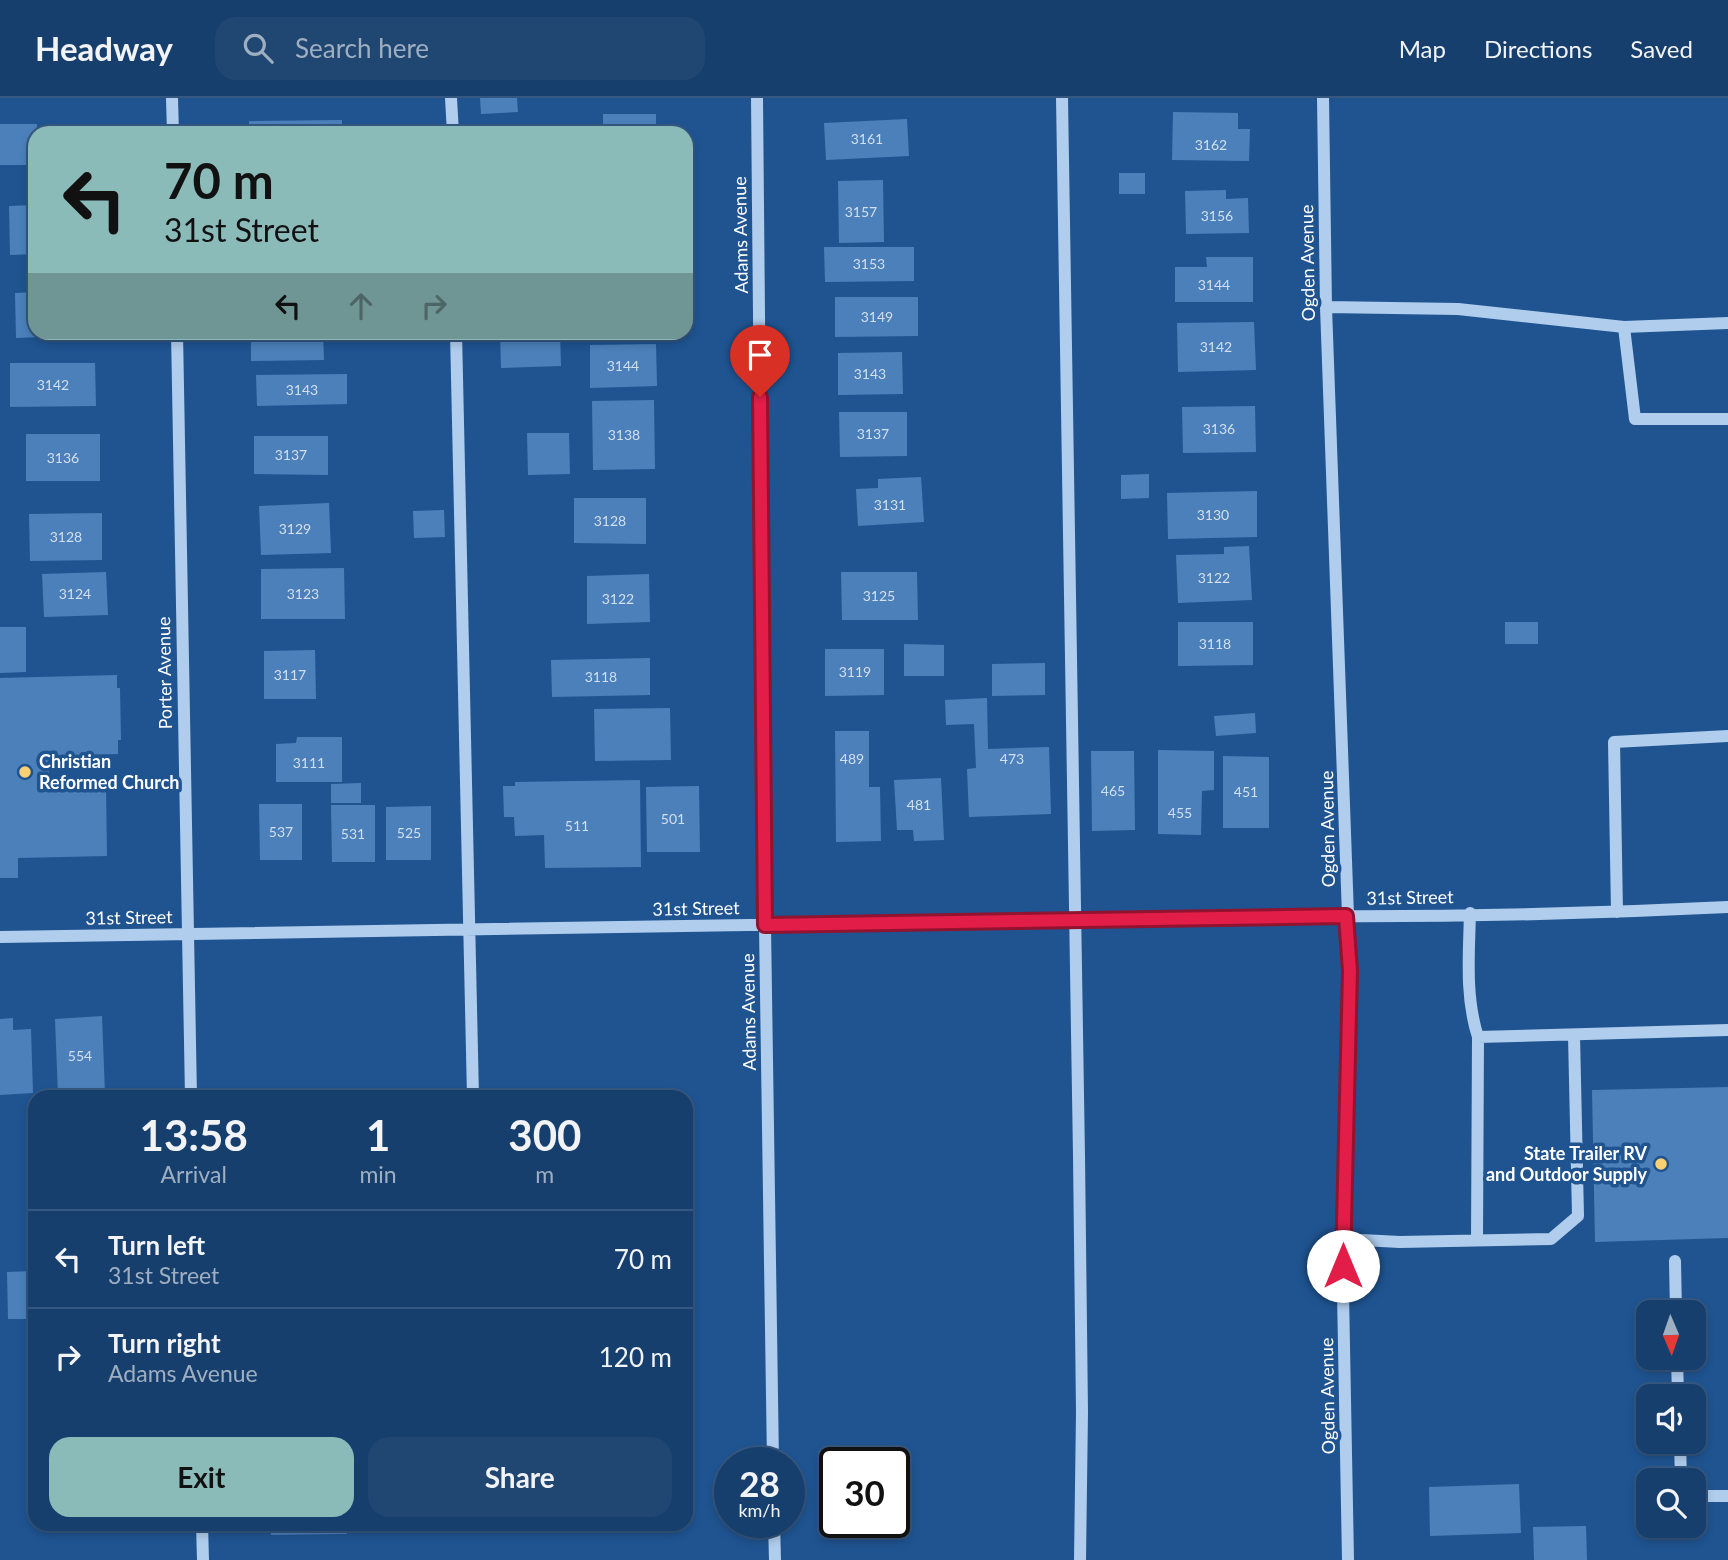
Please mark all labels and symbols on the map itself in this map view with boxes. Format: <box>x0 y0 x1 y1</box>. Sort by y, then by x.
house number: 3161 <box>851 130 883 147</box>
house number: 3162 <box>1195 136 1227 153</box>
street label: Adams Avenue <box>728 176 752 294</box>
house number: 3157 <box>845 203 877 220</box>
street label: Ogden Avenue <box>1295 204 1319 322</box>
house number: 3156 <box>1201 207 1233 224</box>
house number: 3153 <box>853 255 885 272</box>
house number: 3144 <box>1198 276 1230 293</box>
house number: 3149 <box>861 308 893 325</box>
pin <box>730 325 790 397</box>
house number: 3142 <box>1200 338 1232 355</box>
house number: 3144 <box>607 357 639 374</box>
house number: 3143 <box>854 365 886 382</box>
house number: 3142 <box>37 376 69 393</box>
house number: 3143 <box>286 381 318 398</box>
house number: 3136 <box>1203 420 1235 437</box>
house number: 3137 <box>857 425 889 442</box>
house number: 3138 <box>608 426 640 443</box>
house number: 3137 <box>275 446 307 463</box>
house number: 3136 <box>47 449 79 466</box>
house number: 3131 <box>874 496 906 513</box>
house number: 3130 <box>1197 506 1229 523</box>
house number: 3128 <box>594 512 626 529</box>
house number: 3129 <box>279 520 311 537</box>
house number: 3128 <box>50 528 82 545</box>
house number: 3122 <box>1198 569 1230 586</box>
house number: 3124 <box>59 585 91 602</box>
house number: 3123 <box>287 585 319 602</box>
house number: 3125 <box>863 587 895 604</box>
house number: 3122 <box>602 590 634 607</box>
street label: Porter Avenue <box>152 616 176 730</box>
house number: 3118 <box>1199 635 1231 652</box>
house number: 3119 <box>839 663 871 680</box>
house number: 3117 <box>274 666 306 683</box>
house number: 3118 <box>585 668 617 685</box>
place label: Christian Reformed Church <box>39 750 179 793</box>
house number: 489 <box>840 750 864 767</box>
house number: 473 <box>1000 750 1024 767</box>
house number: 3111 <box>293 754 325 771</box>
marker: Christian Reformed Church <box>17 764 33 780</box>
street label: Ogden Avenue <box>1315 770 1339 888</box>
house number: 465 <box>1101 782 1125 799</box>
house number: 451 <box>1234 783 1258 800</box>
house number: 481 <box>907 796 931 813</box>
house number: 455 <box>1168 804 1192 821</box>
house number: 501 <box>661 810 685 827</box>
house number: 511 <box>565 817 589 834</box>
house number: 537 <box>269 823 293 840</box>
house number: 525 <box>397 824 421 841</box>
house number: 531 <box>341 825 365 842</box>
street label: 31st Street <box>1366 885 1454 909</box>
street label: 31st Street <box>652 896 740 920</box>
street label: 31st Street <box>85 905 173 929</box>
street label: Adams Avenue <box>736 953 760 1071</box>
house number: 554 <box>68 1047 92 1064</box>
place label: State Trailer RV and Outdoor Supply <box>1486 1142 1647 1185</box>
marker: State Trailer RV and Outdoor Supply <box>1653 1156 1669 1172</box>
position arrow <box>1306 1229 1380 1303</box>
north arrow <box>1636 1300 1706 1370</box>
street label: Ogden Avenue <box>1315 1337 1339 1455</box>
speed limit sign: 30 <box>819 1447 910 1538</box>

